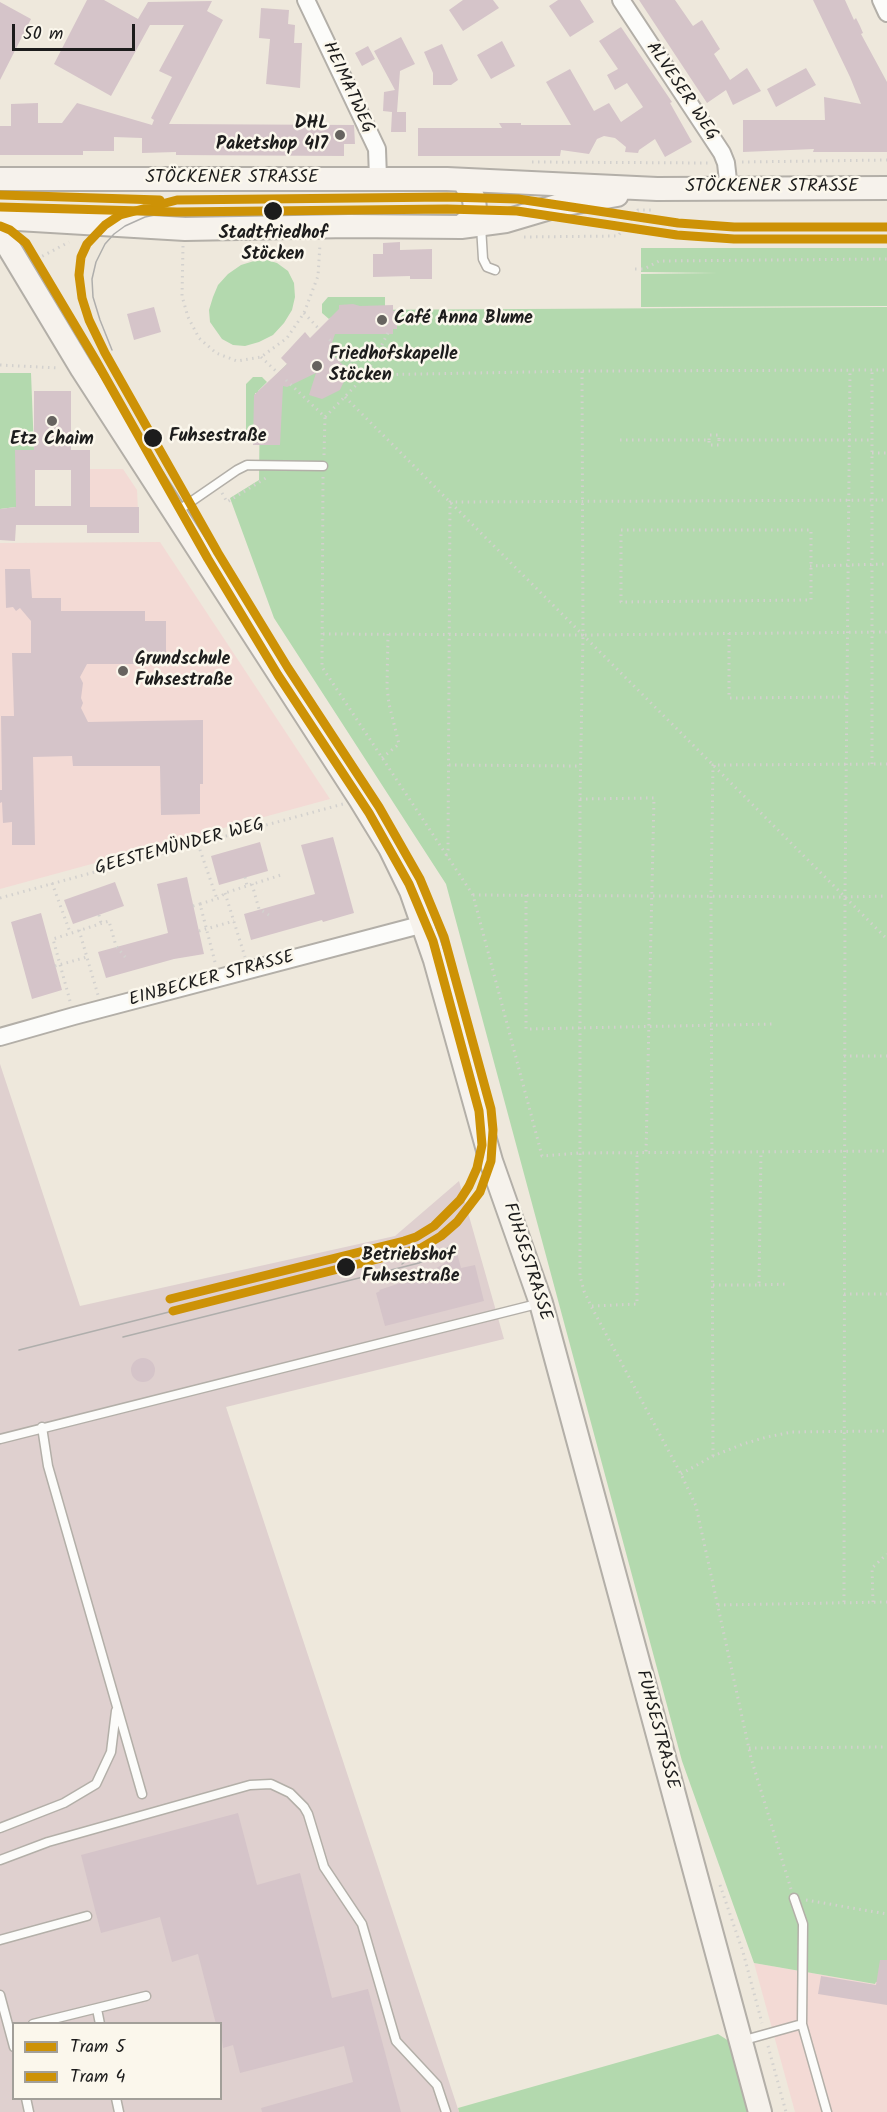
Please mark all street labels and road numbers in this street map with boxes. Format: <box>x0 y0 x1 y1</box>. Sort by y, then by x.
street label: HEIMATWEG <box>316 39 378 137</box>
street label: ALVESER WEG <box>640 39 722 145</box>
street label: STÖCKENER STRASSE <box>146 168 318 190</box>
street label: STÖCKENER STRASSE <box>686 177 858 199</box>
street label: GEESTEMÜNDER WEG <box>93 815 267 881</box>
street label: EINBECKER STRASSE <box>127 948 297 1012</box>
street label: FUHSESTRASSE <box>497 1200 555 1324</box>
street label: FUHSESTRASSE <box>630 1668 682 1792</box>

